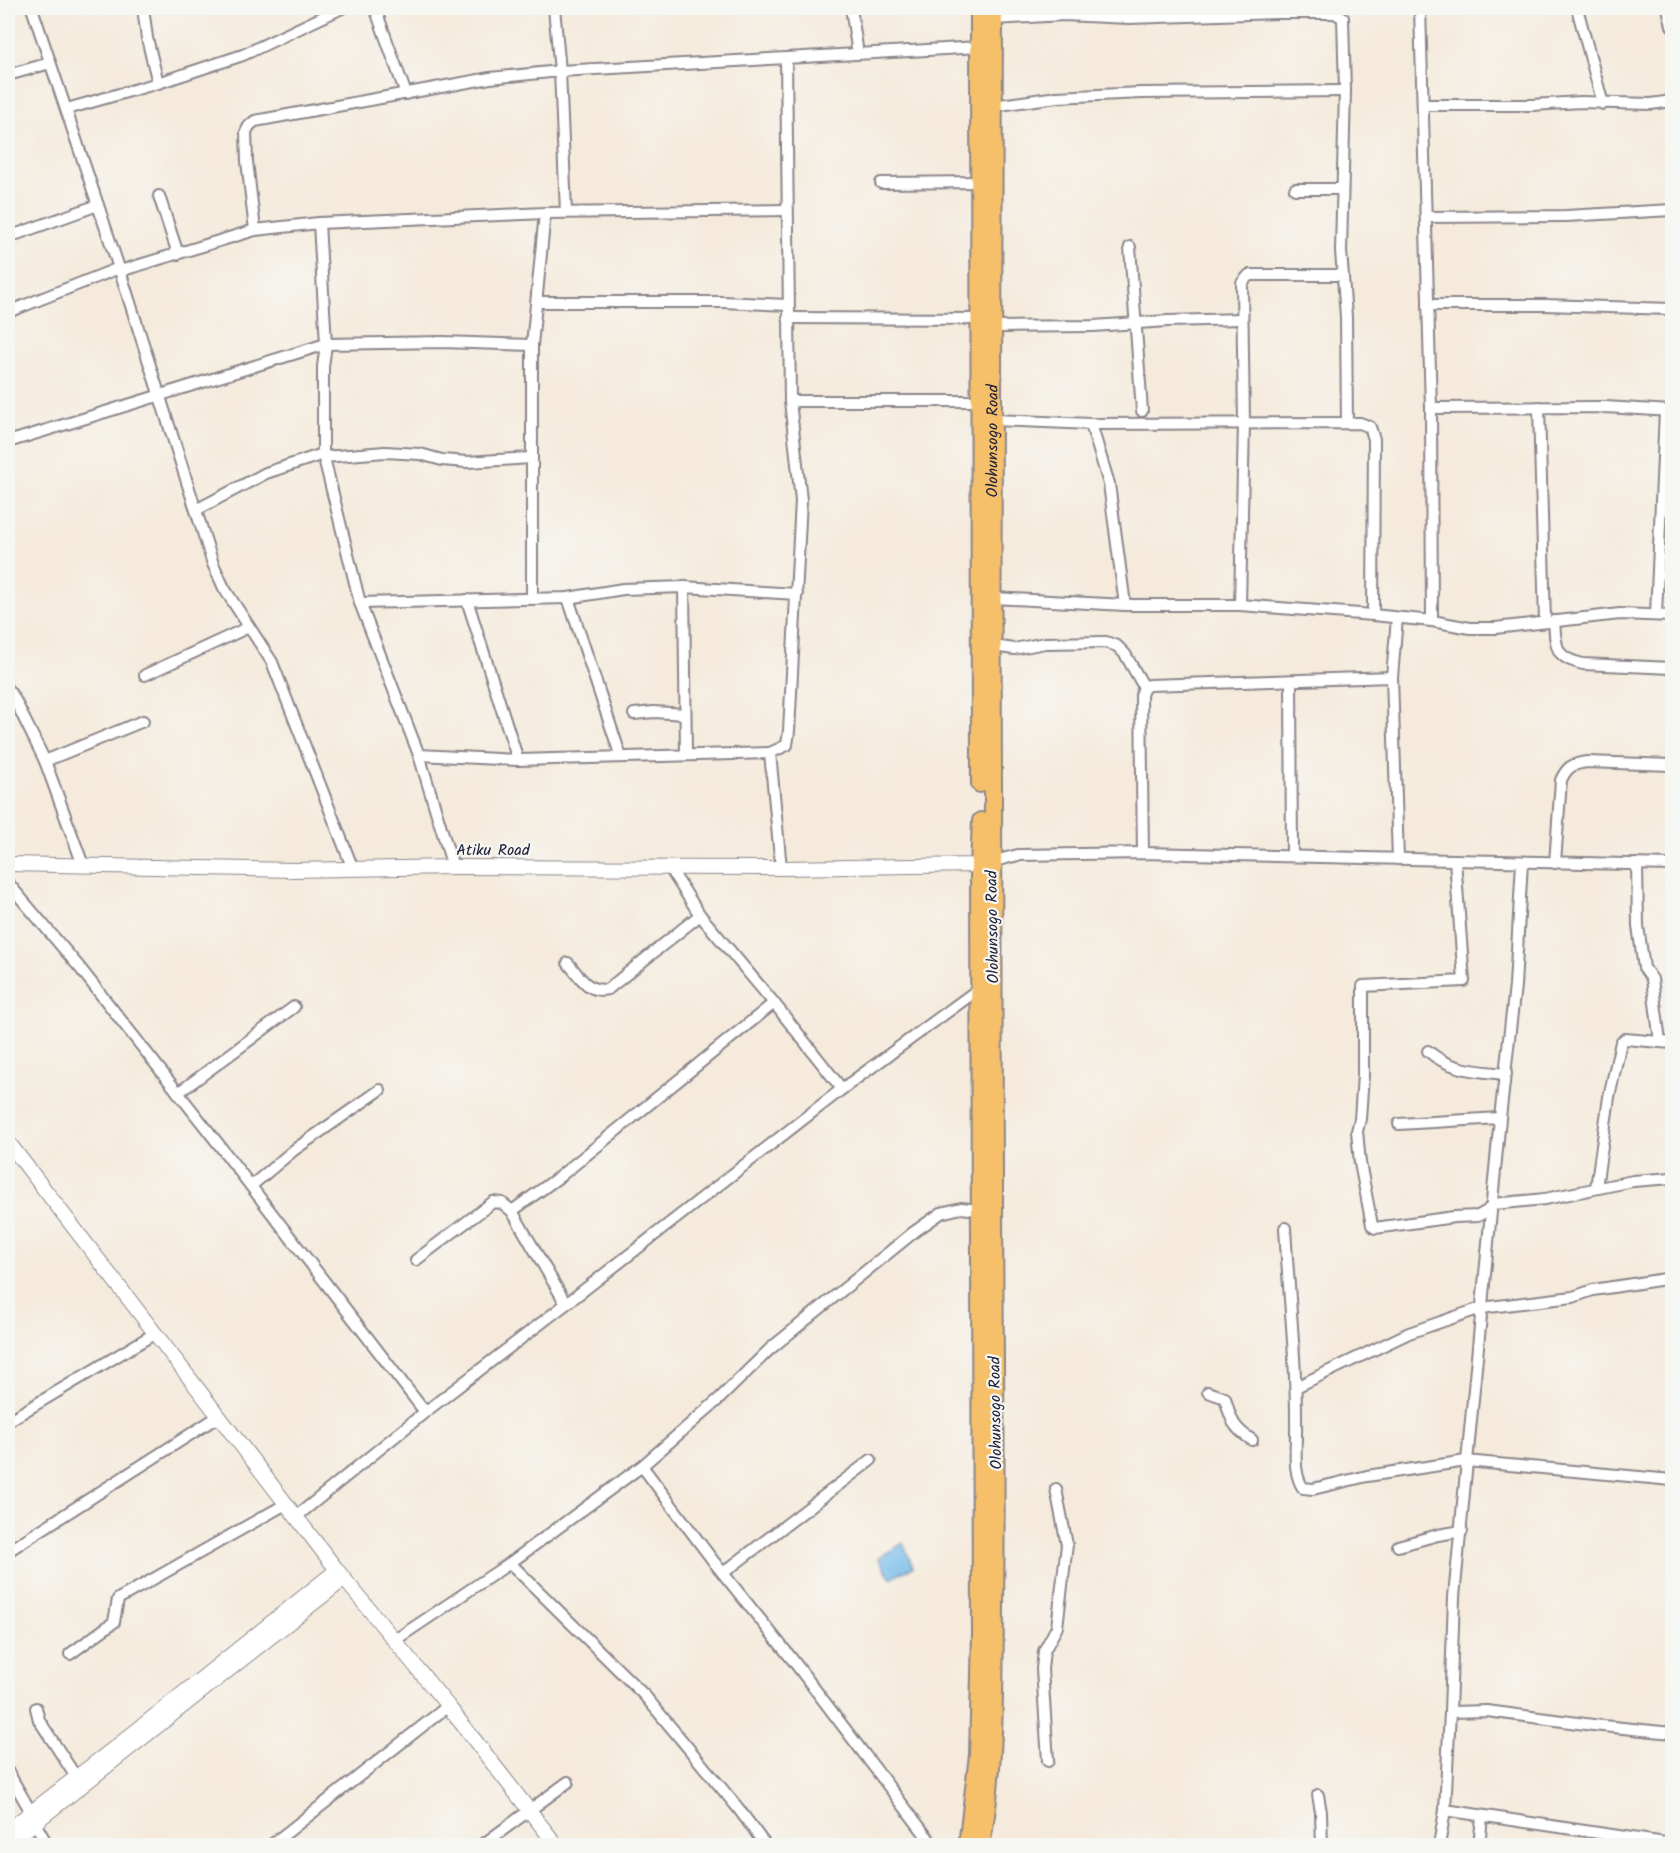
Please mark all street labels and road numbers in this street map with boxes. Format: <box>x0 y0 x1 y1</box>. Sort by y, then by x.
street label: Olohunsogo Road <box>980 383 1005 497</box>
street label: Atiku Road <box>456 838 531 863</box>
street label: Olohunsogo Road <box>979 869 1006 984</box>
street label: Olohunsogo Road <box>982 1355 1009 1470</box>

